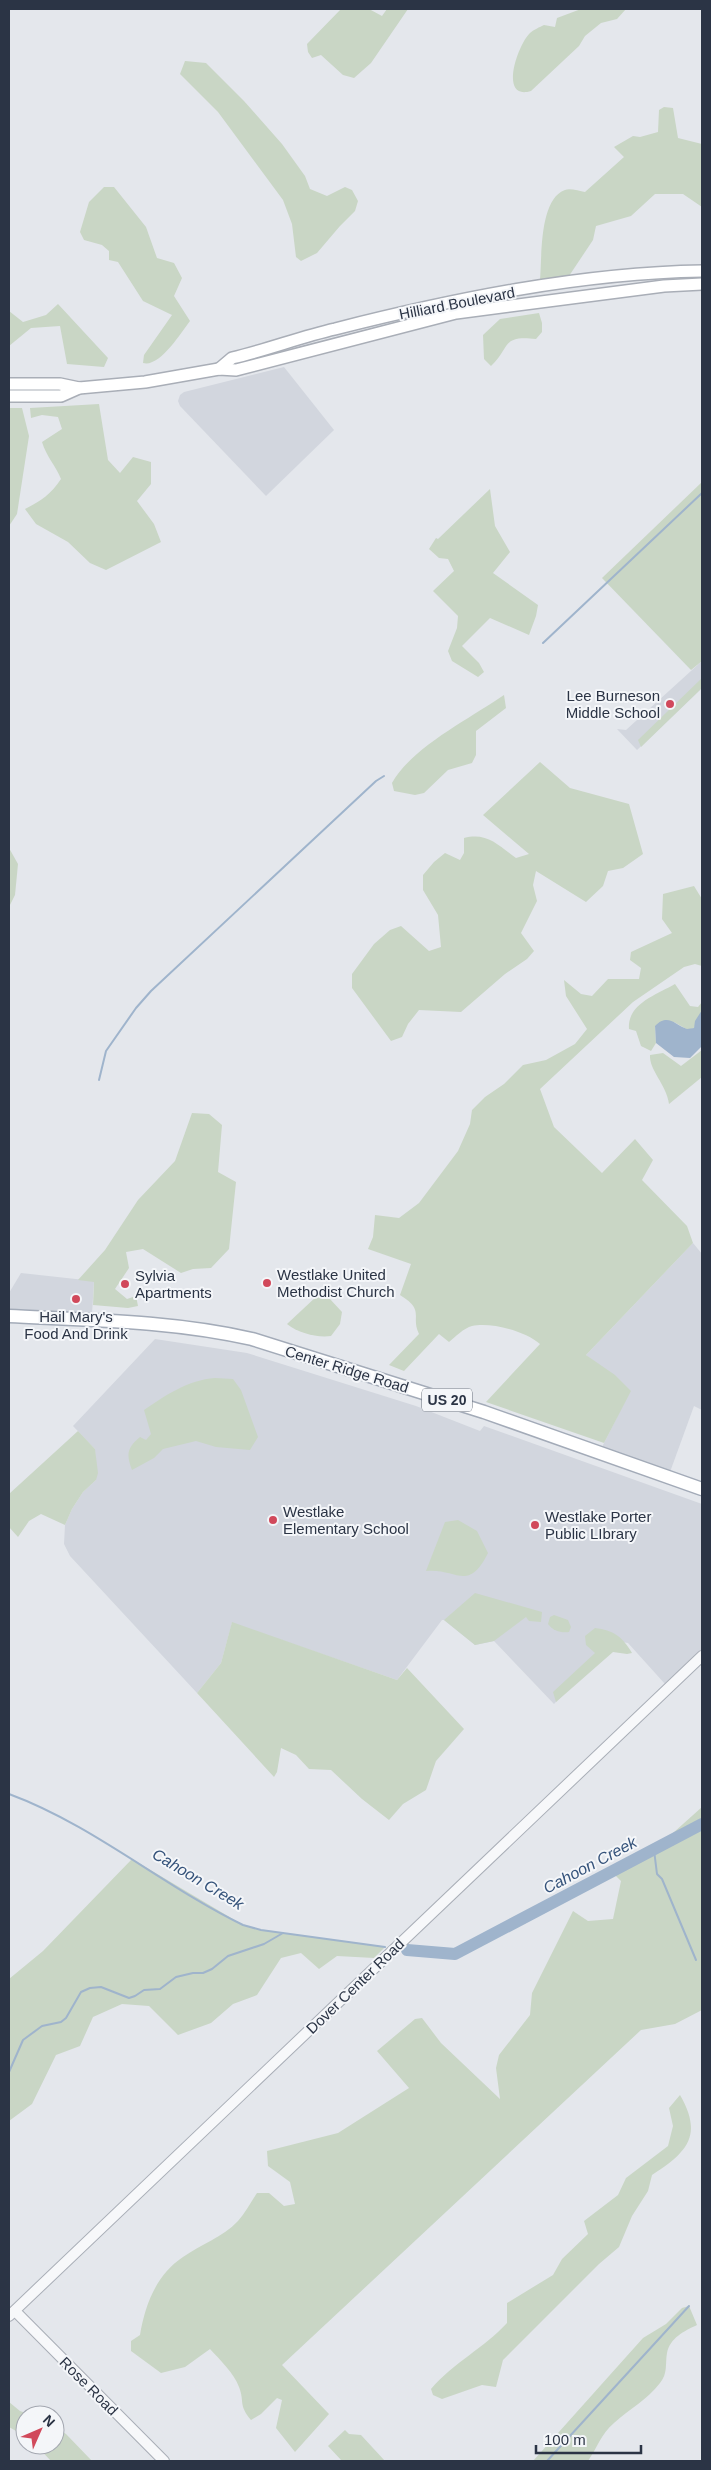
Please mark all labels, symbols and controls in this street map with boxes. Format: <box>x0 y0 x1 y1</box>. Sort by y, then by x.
street label: Hilliard Boulevard <box>398 283 516 323</box>
place label: Lee Burneson Middle School <box>566 687 660 721</box>
marker: Lee Burneson Middle School <box>664 698 676 710</box>
place label: Westlake United Methodist Church <box>277 1266 395 1300</box>
place label: Sylvia Apartments <box>135 1267 212 1301</box>
marker: Westlake United Methodist Church <box>261 1277 273 1289</box>
marker: Sylvia Apartments <box>119 1278 131 1290</box>
marker: Hail Mary's Food And Drink <box>70 1293 82 1305</box>
place label: Hail Mary's Food And Drink <box>24 1308 128 1342</box>
street label: Center Ridge Road <box>283 1342 411 1396</box>
road number: US 20 <box>422 1388 472 1412</box>
place label: Westlake Elementary School <box>283 1503 409 1537</box>
place label: Westlake Porter Public LIbrary <box>545 1508 651 1542</box>
marker: Westlake Elementary School <box>267 1514 279 1526</box>
marker: Westlake Porter Public LIbrary <box>529 1519 541 1531</box>
water label: Cahoon Creek <box>540 1833 640 1897</box>
water label: Cahoon Creek <box>149 1845 247 1913</box>
street label: Dover Center Road <box>303 1935 407 2037</box>
street label: Rose Road <box>56 2353 122 2419</box>
north arrow <box>15 2405 65 2455</box>
text: N <box>40 2412 58 2430</box>
scale bar <box>536 2422 641 2454</box>
text: 100 m <box>544 2431 586 2448</box>

